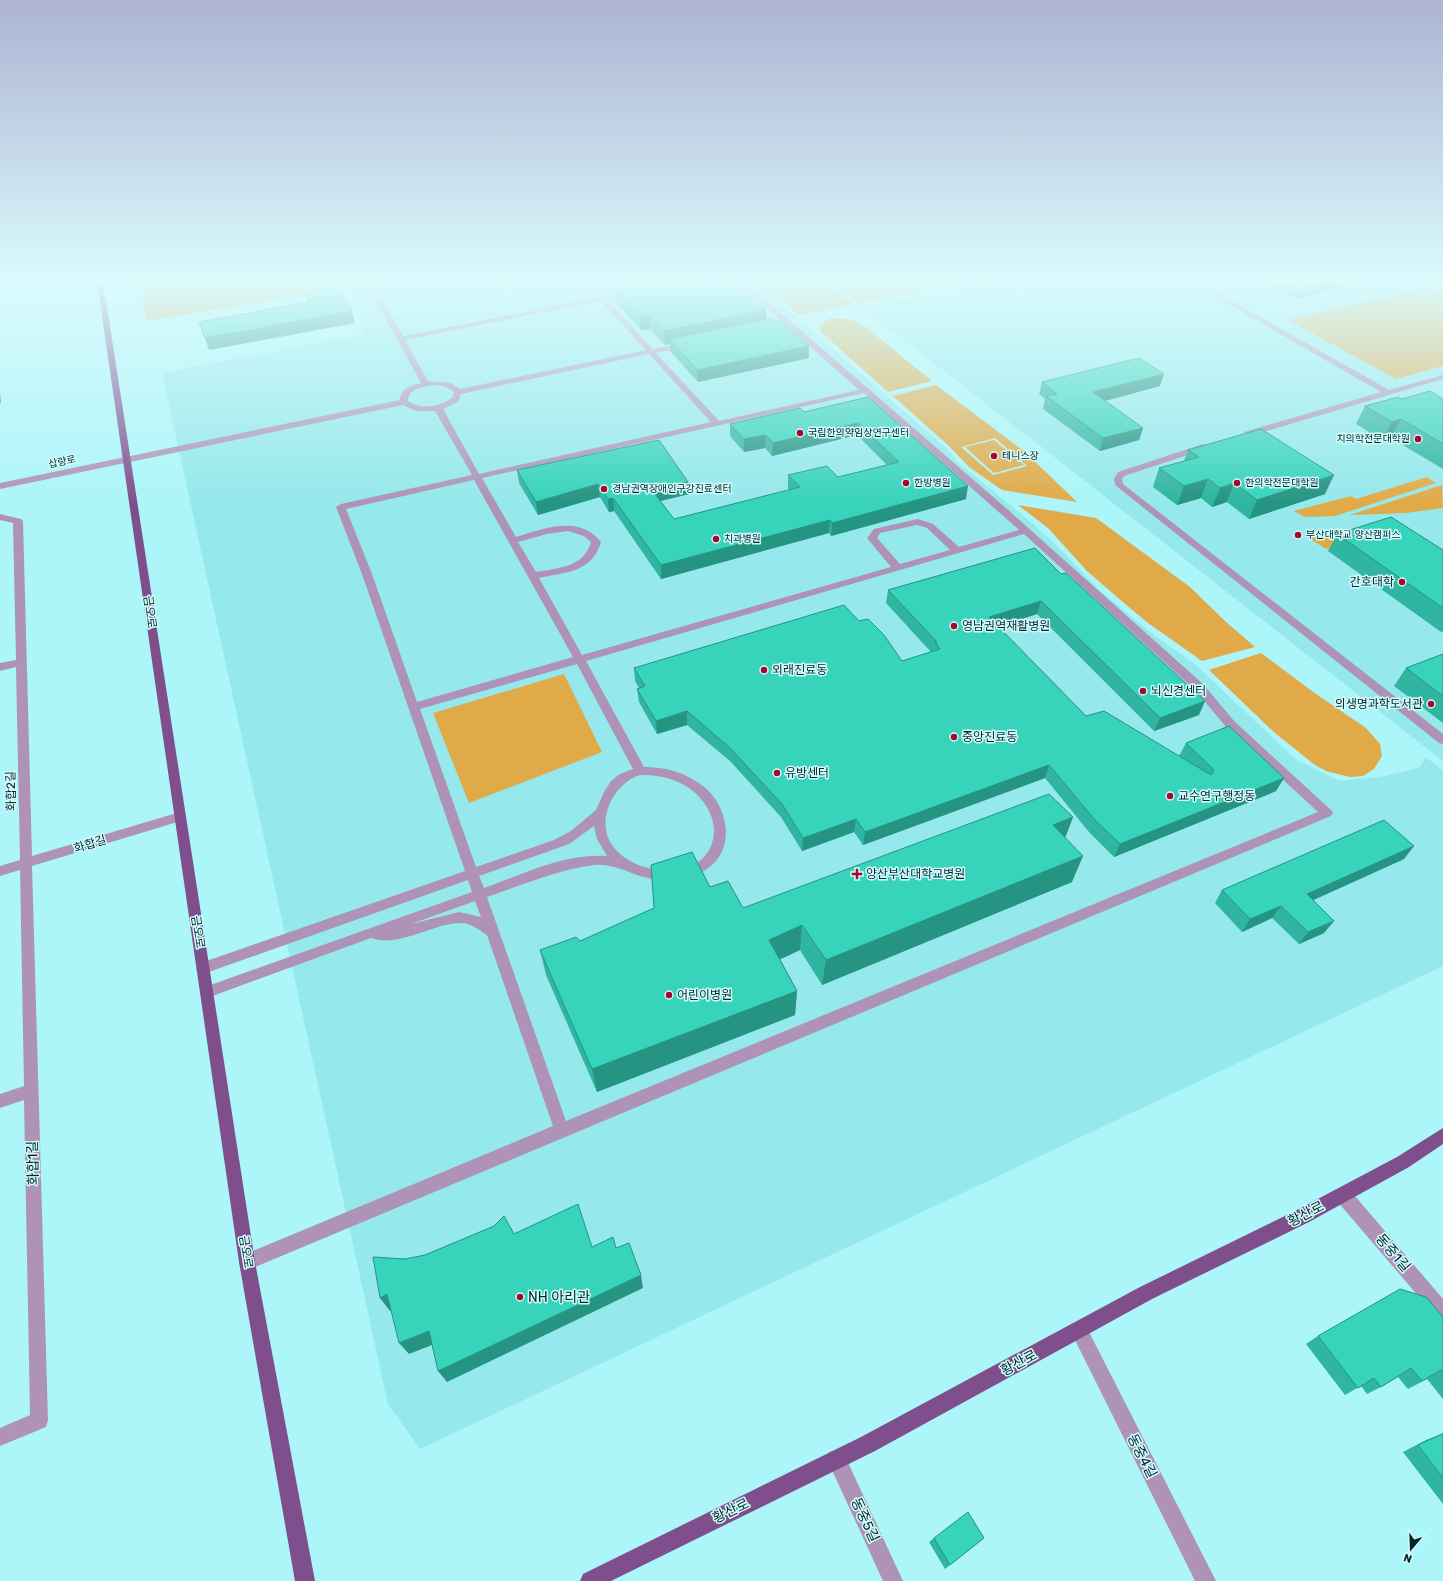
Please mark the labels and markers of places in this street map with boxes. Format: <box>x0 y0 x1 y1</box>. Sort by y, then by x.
place label: 국립한의약임상연구센터 <box>808 427 909 439</box>
marker: 국립한의약임상연구센터 <box>795 428 805 438</box>
place label: 치의학전문대학원 <box>1336 433 1410 445</box>
marker: 치의학전문대학원 <box>1413 434 1423 444</box>
place label: 테니스장 <box>1002 450 1039 462</box>
marker: 테니스장 <box>989 451 999 461</box>
place label: 한방병원 <box>914 477 951 489</box>
place label: 한의학전문대학원 <box>1245 477 1319 489</box>
marker: 한방병원 <box>901 478 911 488</box>
marker: 한의학전문대학원 <box>1232 478 1242 488</box>
place label: 경남권역장애인구강진료센터 <box>612 483 732 495</box>
marker: 경남권역장애인구강진료센터 <box>599 484 609 494</box>
place label: 부산대학교 양산캠퍼스 <box>1306 529 1400 541</box>
marker: 부산대학교 양산캠퍼스 <box>1293 530 1303 540</box>
place label: 치과병원 <box>724 533 761 545</box>
marker: 치과병원 <box>711 534 721 544</box>
place label: 간호대학 <box>1350 575 1394 589</box>
marker: 간호대학 <box>1397 577 1407 587</box>
place label: 영남권역재활병원 <box>962 619 1050 633</box>
marker: 영남권역재활병원 <box>949 621 959 631</box>
place label: 외래진료동 <box>772 663 827 677</box>
marker: 외래진료동 <box>759 665 769 675</box>
place label: 뇌신경센터 <box>1151 684 1206 698</box>
marker: 뇌신경센터 <box>1138 686 1148 696</box>
place label: 의생명과학도서관 <box>1335 697 1423 711</box>
marker: 의생명과학도서관 <box>1426 699 1436 709</box>
place label: 중앙진료동 <box>962 730 1017 744</box>
marker: 중앙진료동 <box>949 732 959 742</box>
place label: 유방센터 <box>785 766 829 780</box>
marker: 유방센터 <box>772 768 782 778</box>
place label: 교수연구행정동 <box>1178 789 1255 803</box>
marker: 교수연구행정동 <box>1165 791 1175 801</box>
place label: 양산부산대학교병원 <box>866 867 965 881</box>
marker: 양산부산대학교병원 <box>851 868 863 880</box>
place label: 어린이병원 <box>677 988 732 1002</box>
marker: 어린이병원 <box>664 990 674 1000</box>
place label: NH 아리관 <box>528 1289 590 1306</box>
marker: NH 아리관 <box>515 1292 525 1302</box>

